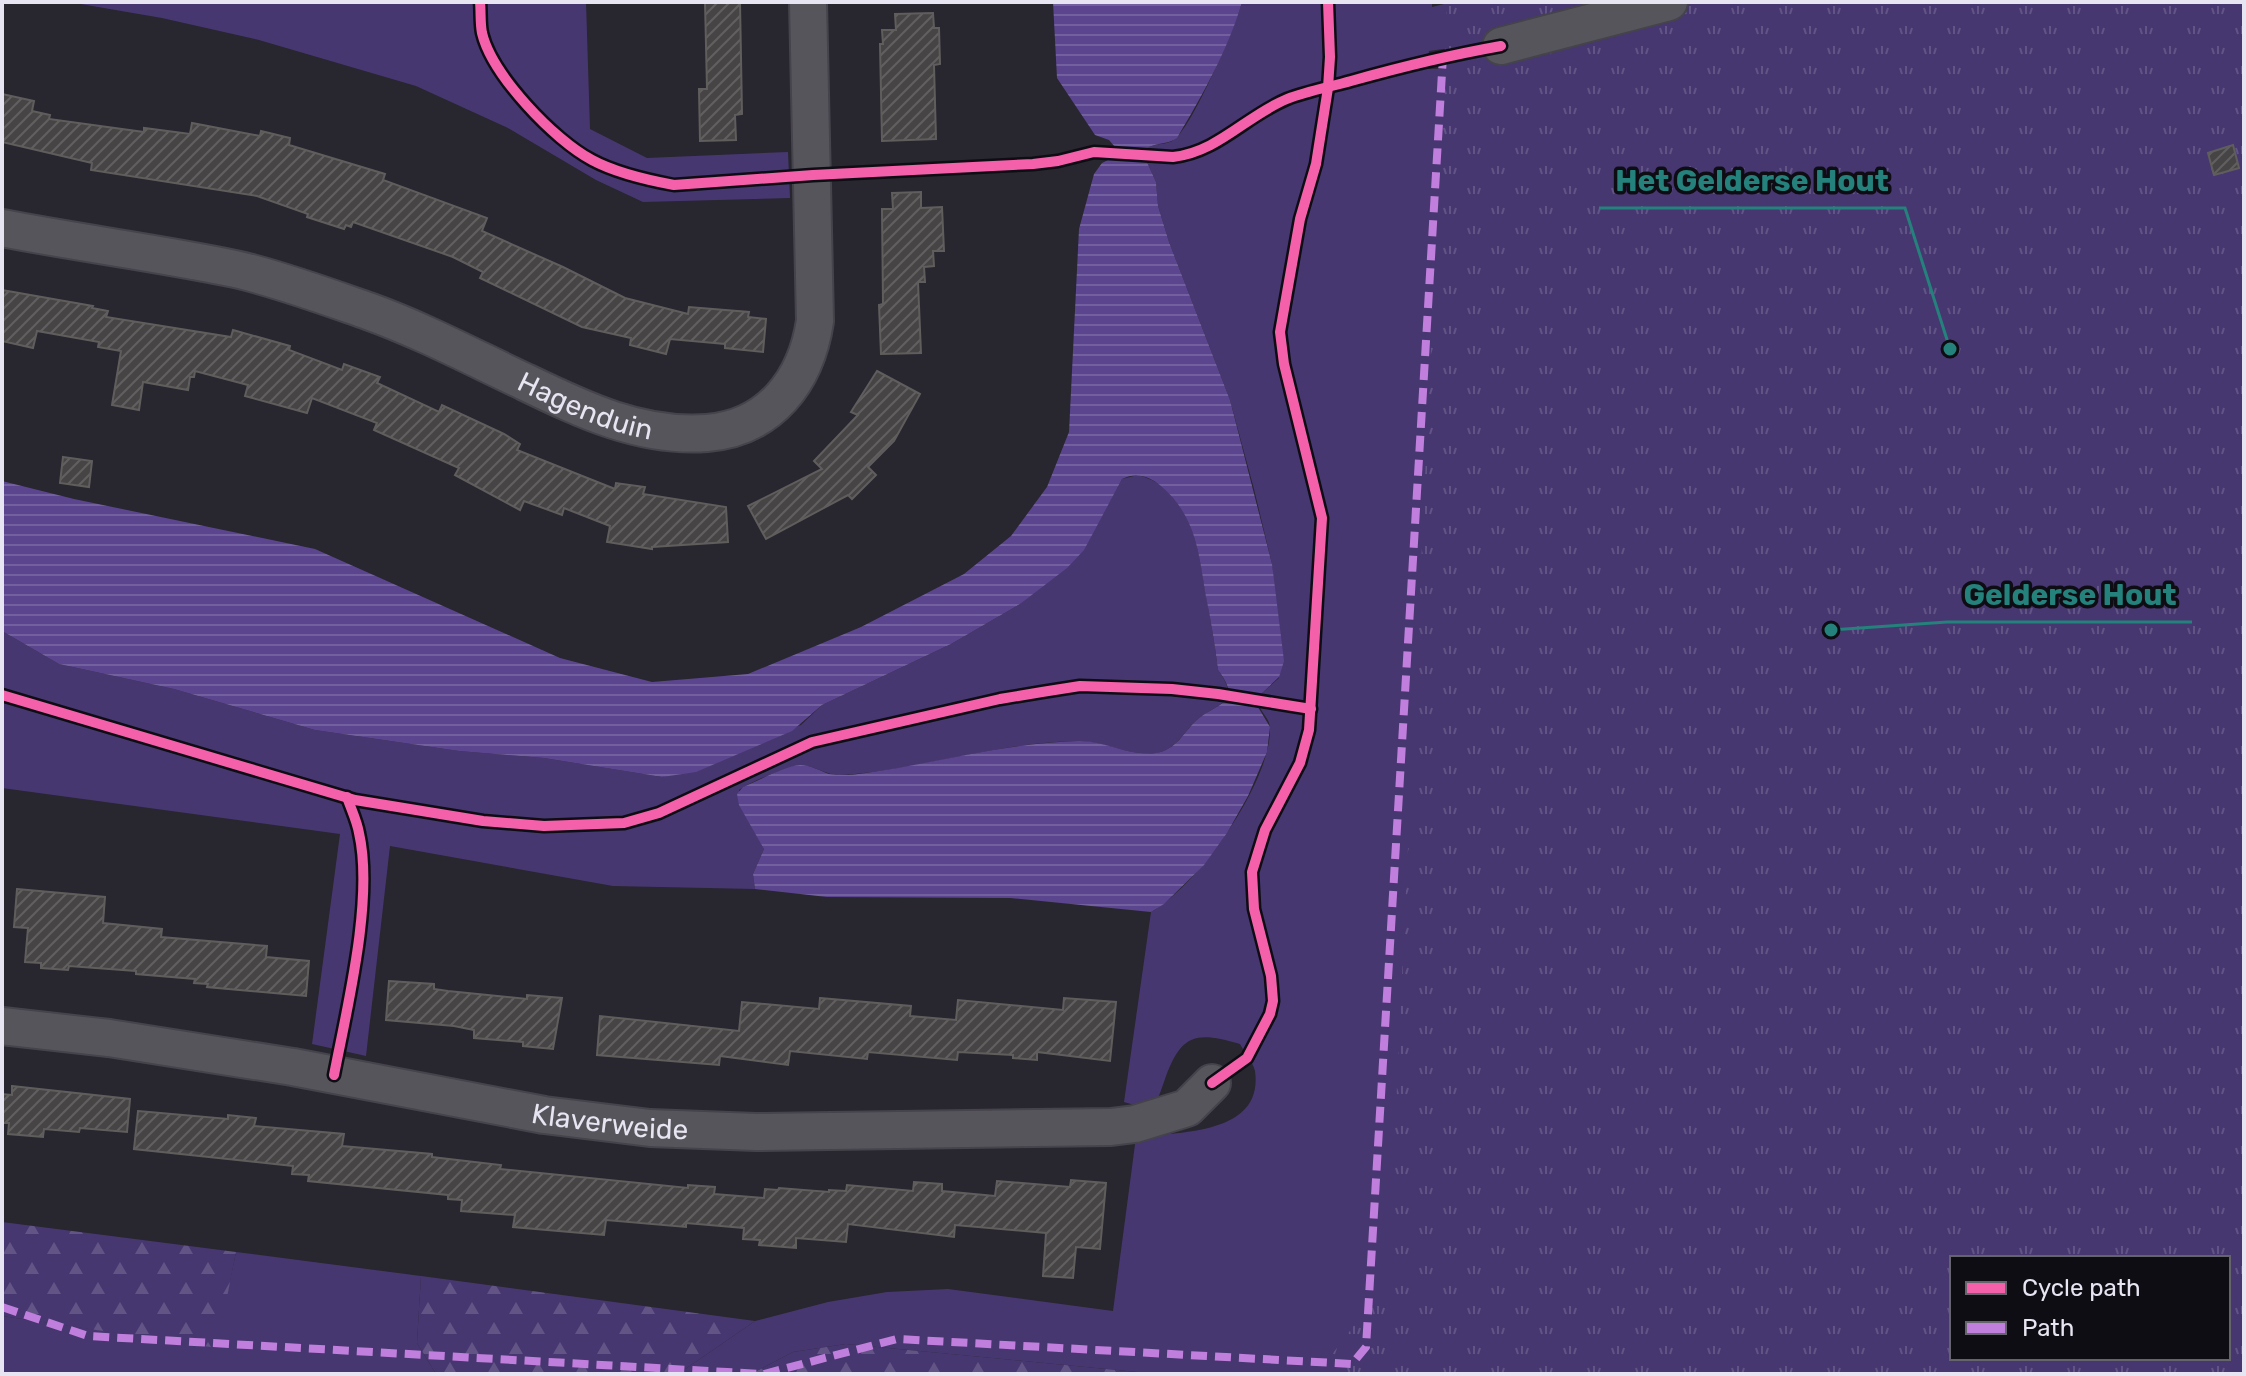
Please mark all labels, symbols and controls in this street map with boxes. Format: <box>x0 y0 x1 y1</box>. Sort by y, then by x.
callout: Het Gelderse Hout <box>1599 154 1905 208</box>
text: Het Gelderse Hout <box>1615 163 1889 199</box>
street label: Hagenduin <box>513 365 656 447</box>
callout: Gelderse Hout <box>1947 568 2192 622</box>
text: Gelderse Hout <box>1963 577 2177 613</box>
street label: Klaverweide <box>529 1097 689 1146</box>
legend <box>1950 1256 2230 1360</box>
text: Cycle path <box>2022 1274 2141 1302</box>
text: Path <box>2022 1314 2074 1342</box>

